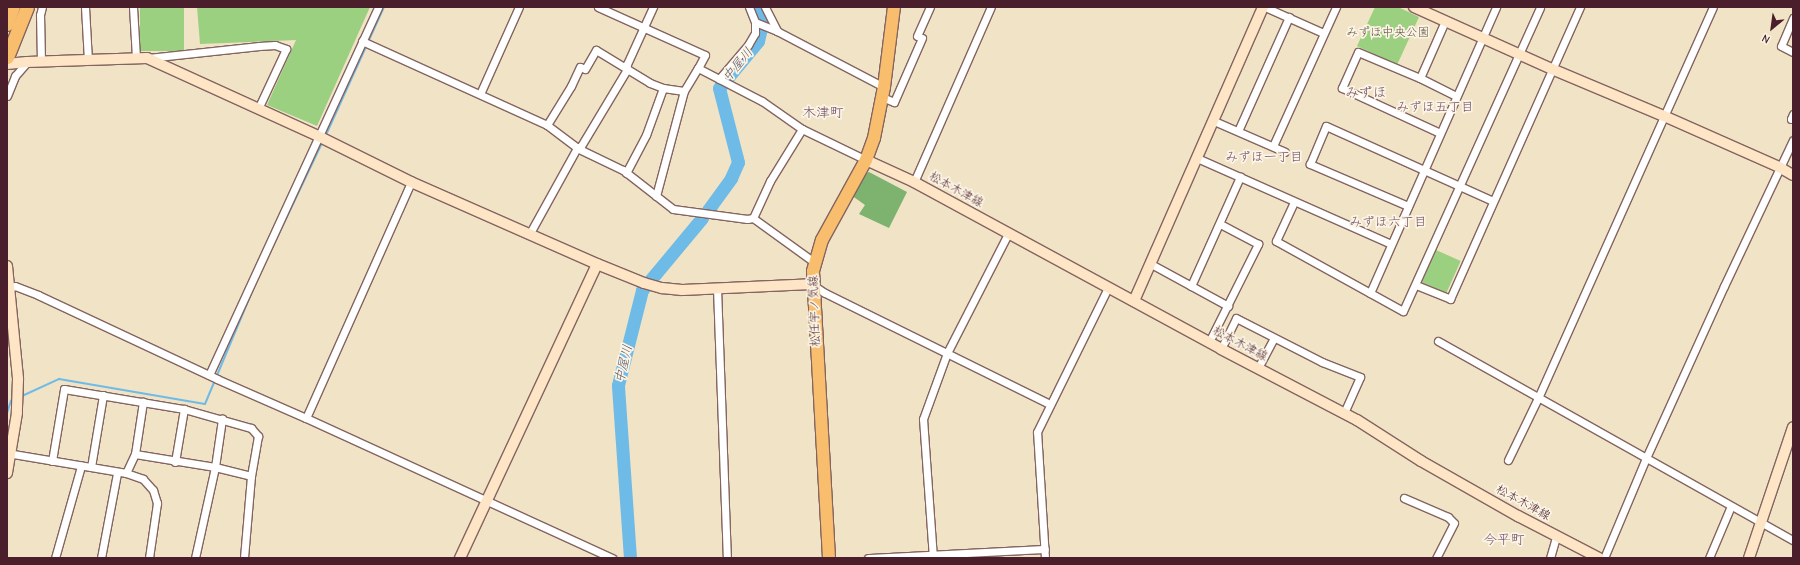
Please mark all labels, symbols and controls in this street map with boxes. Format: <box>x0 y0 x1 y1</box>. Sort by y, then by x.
north arrow <box>1752 8 1792 48</box>
park label: みずほ中央公園 <box>1346 26 1430 40</box>
text: N <box>1760 32 1772 46</box>
water label: 中屋川 <box>719 45 757 85</box>
district label: みずほ <box>1345 85 1387 101</box>
district label: みずほ五丁目 <box>1396 99 1474 115</box>
district label: 木津町 <box>802 105 844 121</box>
district label: みずほ一丁目 <box>1225 149 1303 165</box>
street label: 松本木津線 <box>926 169 986 211</box>
district label: みずほ六丁目 <box>1349 214 1427 230</box>
street label: 松任宇ノ気線 <box>807 275 823 347</box>
street label: 松本木津線 <box>1210 324 1270 364</box>
water label: 中屋川 <box>612 343 636 385</box>
street label: 松本木津線 <box>1493 482 1553 524</box>
district label: 今平町 <box>1483 532 1525 548</box>

